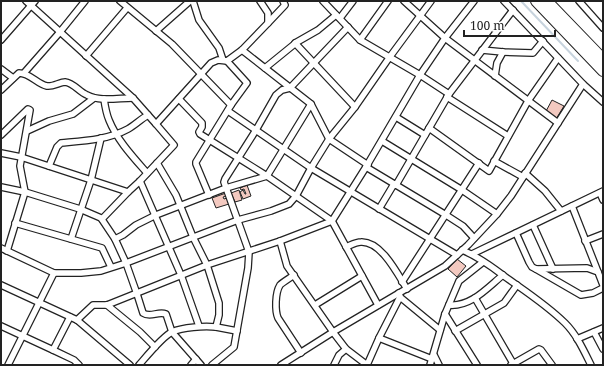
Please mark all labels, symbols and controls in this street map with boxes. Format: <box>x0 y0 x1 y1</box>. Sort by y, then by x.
scale bar <box>464 12 555 38</box>
text: 100 m <box>470 17 505 34</box>

